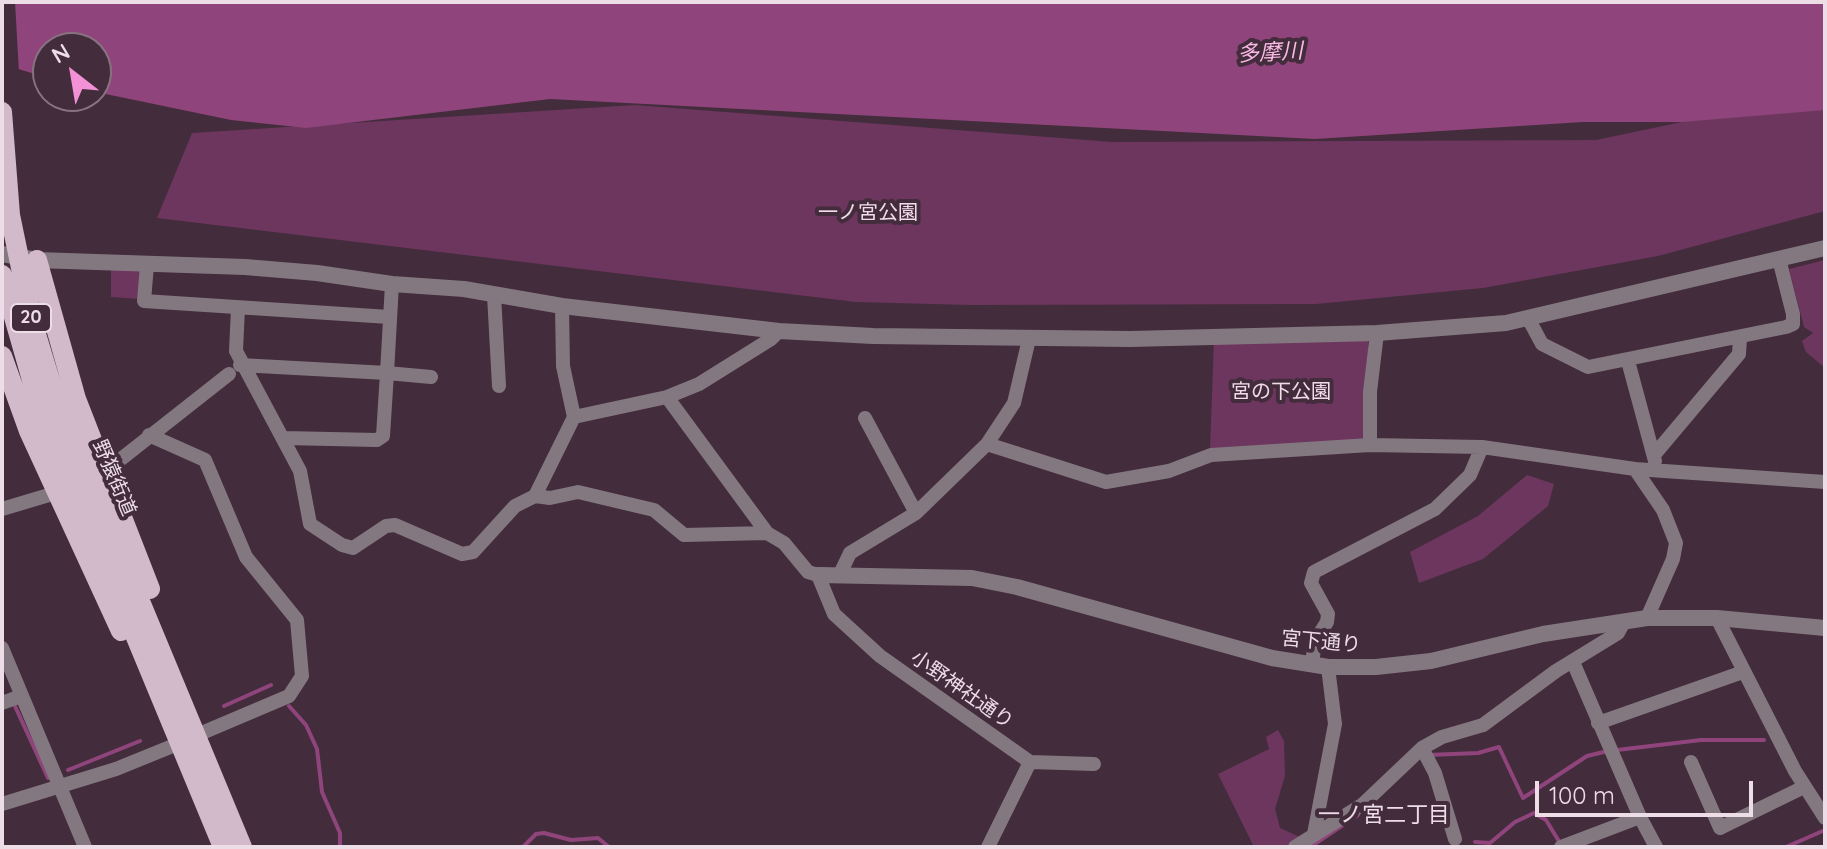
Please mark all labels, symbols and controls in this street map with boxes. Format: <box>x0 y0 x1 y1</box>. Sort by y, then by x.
north arrow <box>32 32 112 112</box>
text: N <box>47 37 75 69</box>
water label: 多摩川 <box>1236 38 1304 68</box>
park label: 一ノ宮公園 <box>818 201 918 225</box>
road number: 20 <box>11 304 51 332</box>
park label: 宮の下公園 <box>1231 380 1331 404</box>
street label: 野猿街道 <box>87 436 141 520</box>
street label: 宮下通り <box>1280 627 1362 657</box>
street label: 小野神社通り <box>906 646 1018 734</box>
scale bar <box>1539 765 1757 815</box>
text: 100 m <box>1549 780 1615 810</box>
district label: 一ノ宮二丁目 <box>1318 802 1450 828</box>

